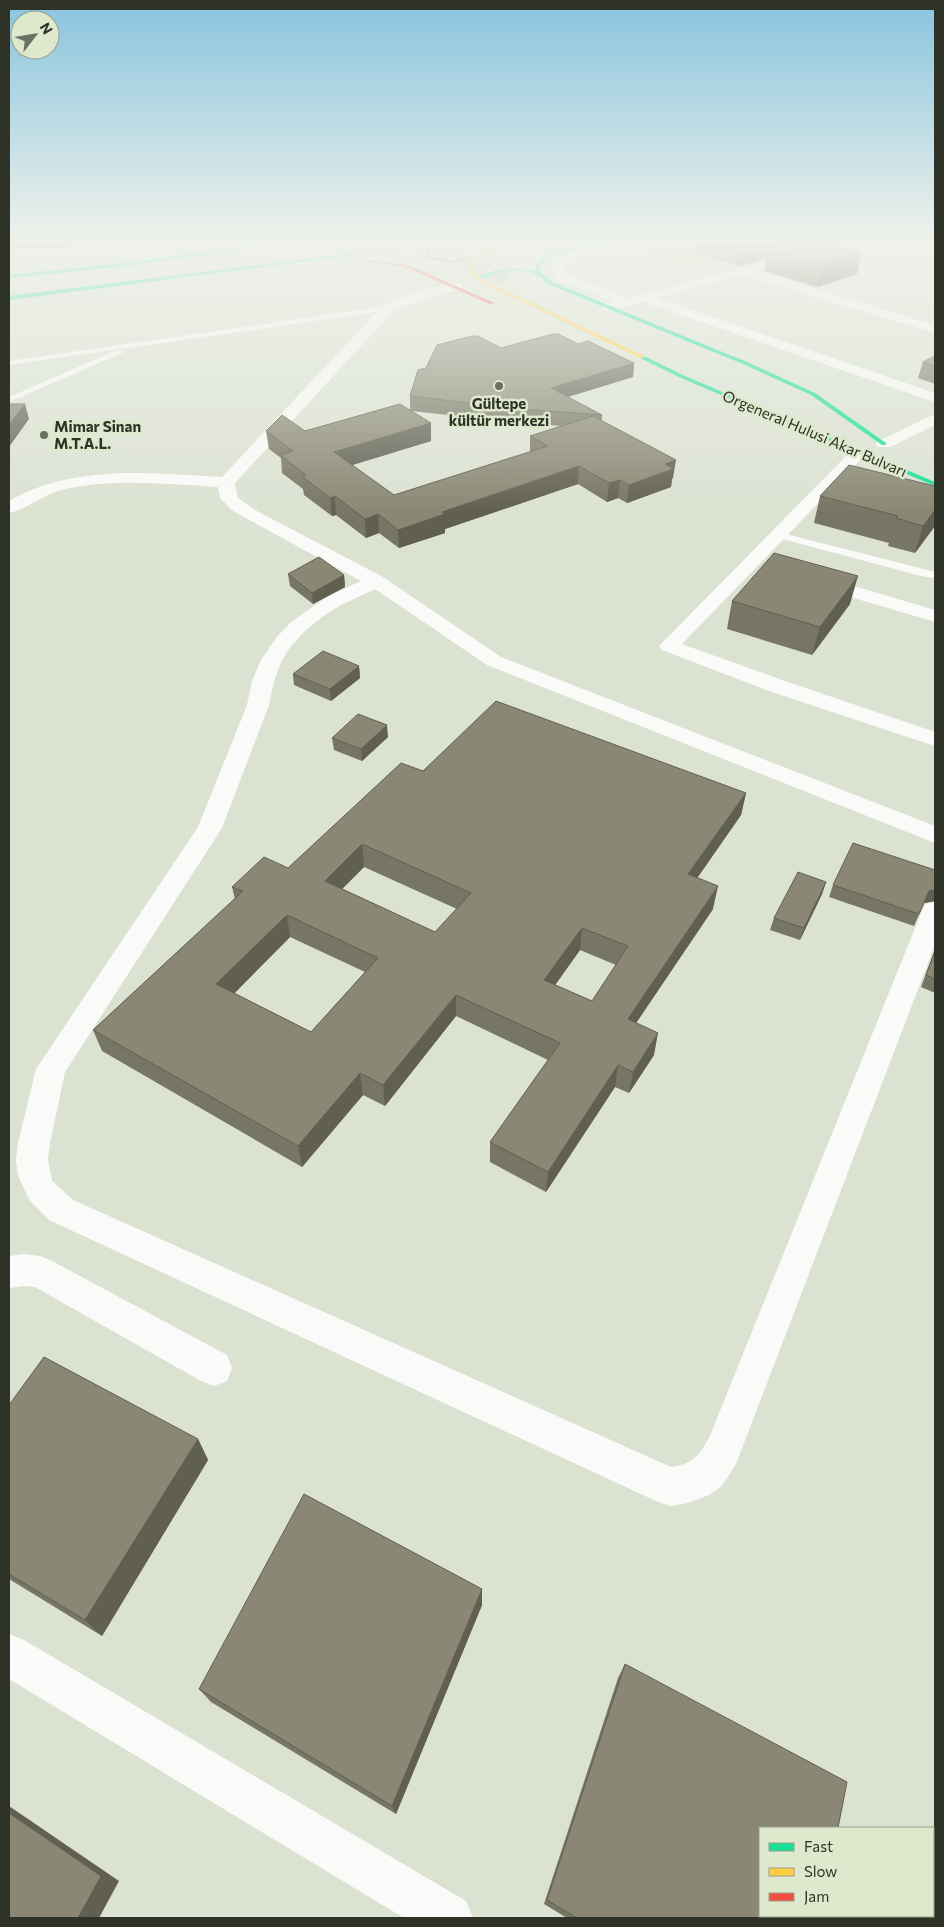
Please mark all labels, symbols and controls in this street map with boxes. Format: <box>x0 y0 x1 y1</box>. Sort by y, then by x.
north arrow <box>10 10 60 60</box>
text: N <box>37 19 57 37</box>
marker: Gültepe kültür merkezi <box>493 380 505 392</box>
street label: Orgeneral Hulusi Akar Bulvarı <box>720 386 910 480</box>
place label: Gültepe kültür merkezi <box>449 394 549 429</box>
place label: Mimar Sinan M.T.A.L. <box>54 417 141 452</box>
marker: Mimar Sinan M.T.A.L. <box>38 429 50 441</box>
legend <box>759 1827 934 1917</box>
text: Fast <box>804 1837 833 1855</box>
text: Slow <box>804 1862 837 1880</box>
text: Jam <box>804 1887 829 1905</box>

